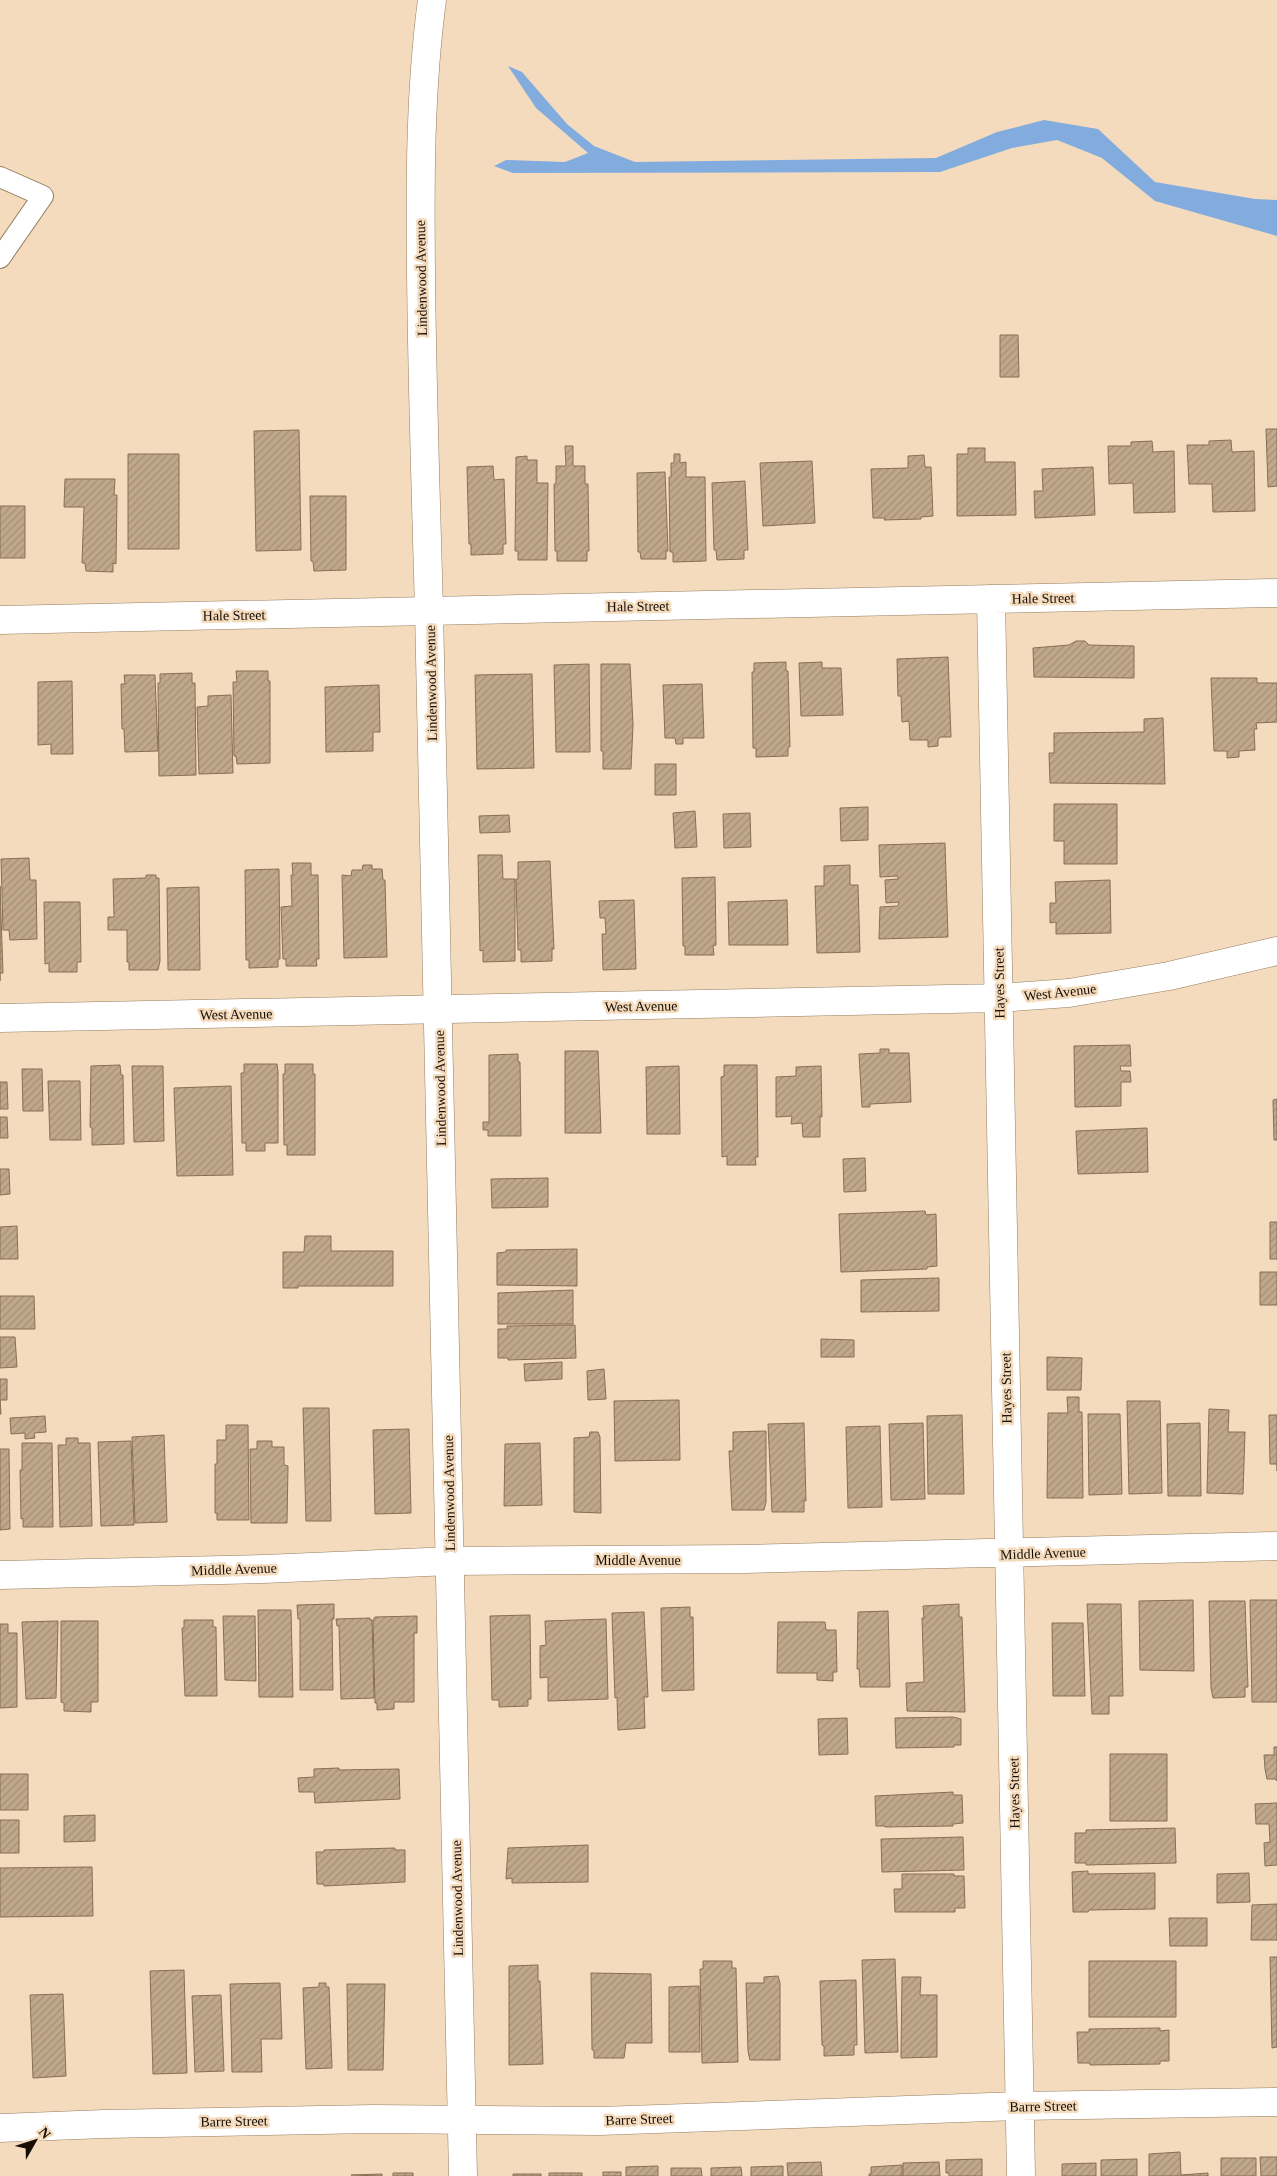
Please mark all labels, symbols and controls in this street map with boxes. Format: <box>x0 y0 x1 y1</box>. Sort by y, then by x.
street label: Lindenwood Avenue <box>413 220 430 336</box>
street label: Hale Street <box>1012 590 1075 607</box>
street label: Hale Street <box>607 598 670 615</box>
street label: Hale Street <box>203 607 266 624</box>
street label: Lindenwood Avenue <box>423 625 440 741</box>
street label: Hayes Street <box>991 947 1008 1019</box>
street label: West Avenue <box>1023 981 1097 1004</box>
street label: West Avenue <box>604 998 678 1015</box>
street label: West Avenue <box>199 1006 273 1023</box>
street label: Lindenwood Avenue <box>432 1030 449 1146</box>
street label: Hayes Street <box>998 1352 1015 1424</box>
street label: Lindenwood Avenue <box>441 1435 458 1551</box>
street label: Middle Avenue <box>1000 1545 1086 1562</box>
street label: Middle Avenue <box>595 1553 681 1568</box>
street label: Middle Avenue <box>191 1561 277 1578</box>
street label: Hayes Street <box>1006 1757 1023 1829</box>
street label: Lindenwood Avenue <box>449 1840 466 1956</box>
street label: Barre Street <box>1009 2098 1077 2115</box>
street label: Barre Street <box>605 2111 673 2128</box>
street label: Barre Street <box>200 2113 268 2130</box>
north arrow <box>10 2116 60 2166</box>
text: N <box>36 2124 54 2142</box>

